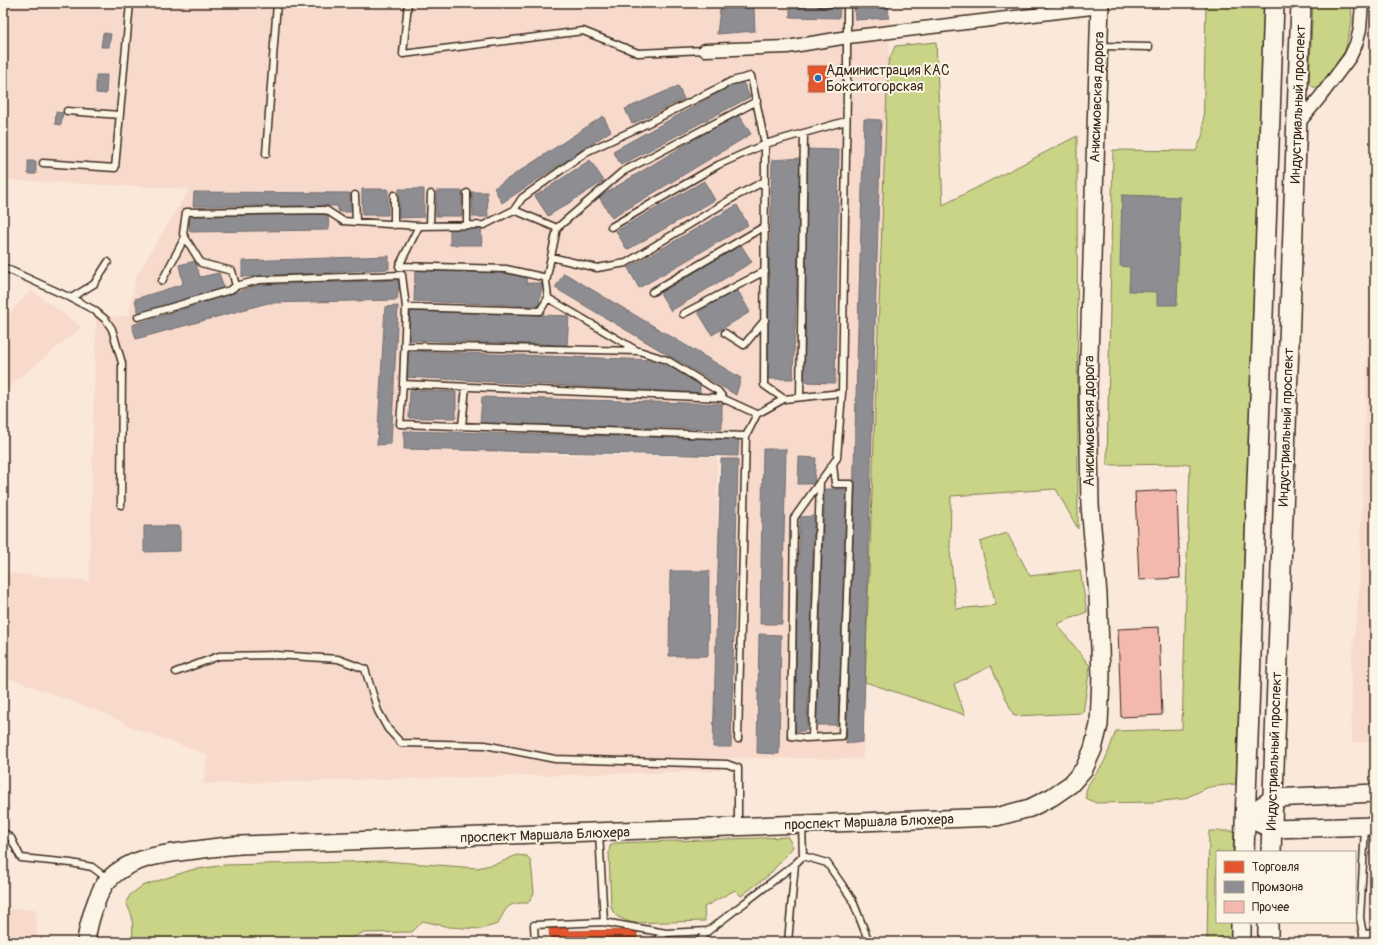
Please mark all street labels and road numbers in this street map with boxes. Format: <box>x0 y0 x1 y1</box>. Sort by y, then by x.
street label: Индустриальный проспект <box>1287 24 1309 184</box>
street label: Анисимовская дорога <box>1086 31 1108 163</box>
street label: Индустриальный проспект <box>1275 347 1297 507</box>
street label: Анисимовская дорога <box>1081 355 1098 487</box>
street label: Индустриальный проспект <box>1263 671 1285 831</box>
street label: проспект Маршала Блюхера <box>784 811 954 833</box>
street label: проспект Маршала Блюхера <box>460 824 630 846</box>

